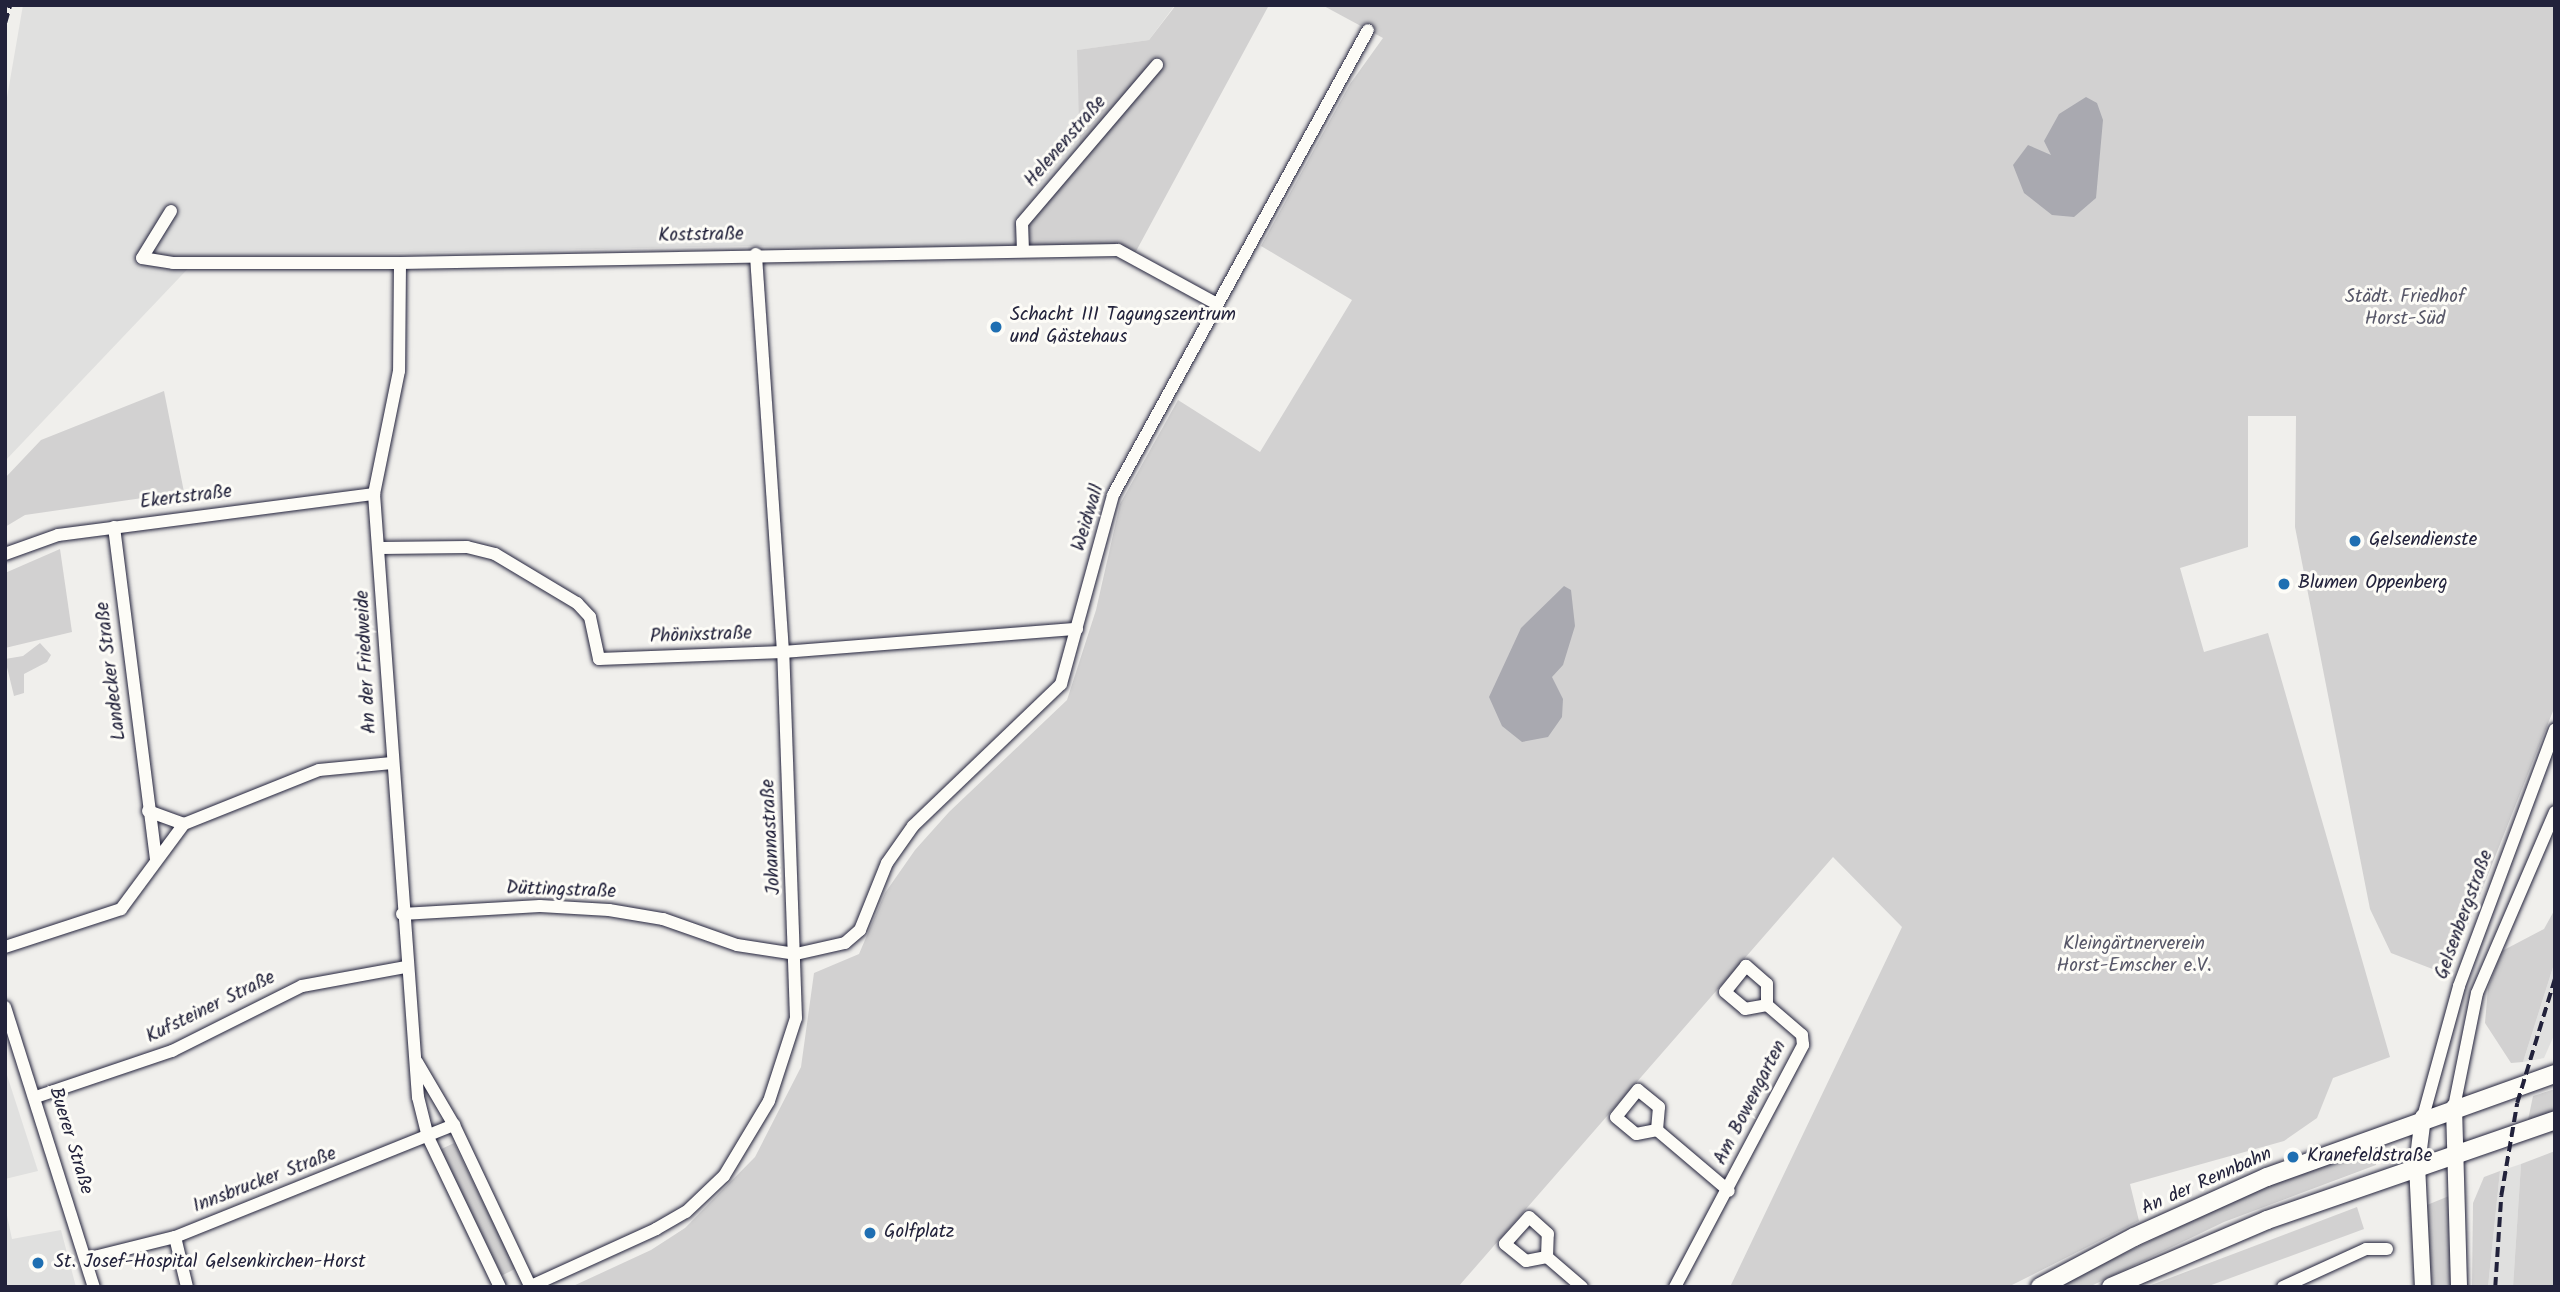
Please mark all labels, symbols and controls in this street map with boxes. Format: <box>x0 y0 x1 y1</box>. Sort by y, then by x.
street label: Helenenstraße <box>1020 92 1112 192</box>
street label: Koststraße <box>658 224 744 248</box>
park label: Städt. Friedhof Horst-Süd <box>2345 287 2465 331</box>
place label: Schacht III Tagungszentrum und Gästehaus <box>1010 305 1236 349</box>
marker: Schacht III Tagungszentrum und Gästehaus <box>988 319 1004 335</box>
street label: Ekertstraße <box>139 481 233 515</box>
street label: Weidwall <box>1068 482 1110 554</box>
place label: Gelsendienste <box>2369 530 2477 552</box>
marker: Gelsendienste <box>2347 533 2363 549</box>
place label: Blumen Oppenberg <box>2298 573 2448 595</box>
marker: Blumen Oppenberg <box>2276 576 2292 592</box>
street label: An der Friedweide <box>352 590 382 734</box>
street label: Landecker Straße <box>92 600 132 742</box>
street label: Phönixstraße <box>650 623 752 649</box>
street label: Johannastraße <box>758 778 786 896</box>
street label: Gelsenbergstraße <box>2431 847 2499 983</box>
street label: Düttingstraße <box>506 878 616 904</box>
park label: Kleingärtnerverein Horst-Emscher e.V. <box>2057 934 2211 978</box>
street label: Kufsteiner Straße <box>143 967 279 1049</box>
street label: Am Bowengarten <box>1710 1037 1792 1169</box>
street label: Buerer Straße <box>43 1085 97 1197</box>
street label: Innsbrucker Straße <box>190 1143 340 1219</box>
street label: An der Rennbahn <box>2138 1143 2276 1221</box>
place label: Kranefeldstraße <box>2307 1146 2432 1168</box>
marker: Kranefeldstraße <box>2285 1149 2301 1165</box>
place label: Golfplatz <box>884 1222 954 1244</box>
marker: Golfplatz <box>862 1225 878 1241</box>
place label: St. Josef-Hospital Gelsenkirchen-Horst <box>54 1252 366 1274</box>
marker: St. Josef-Hospital Gelsenkirchen-Horst <box>28 1253 48 1273</box>

